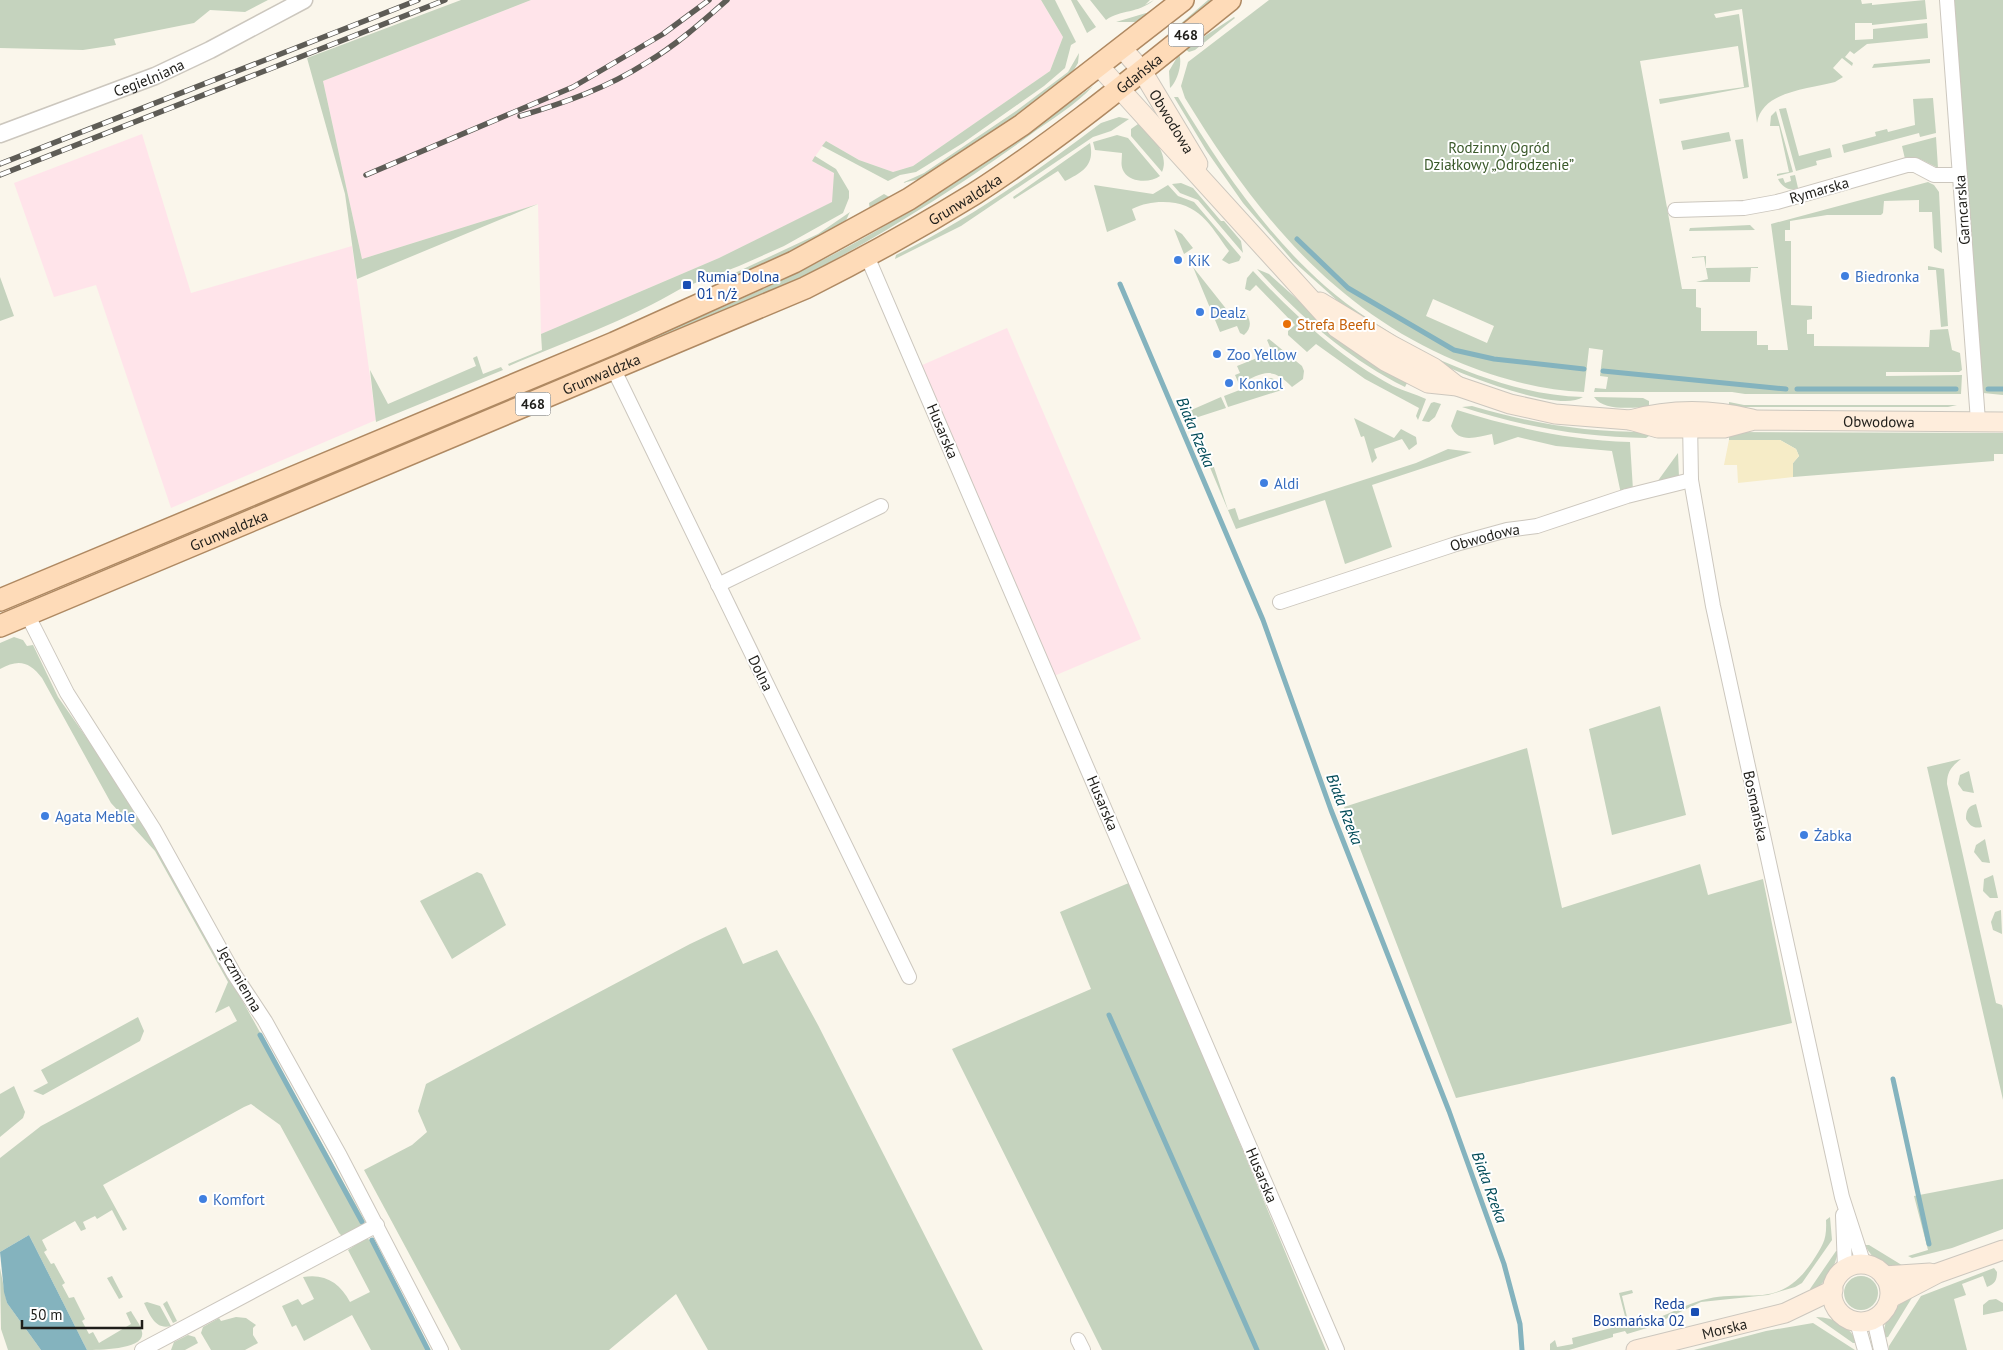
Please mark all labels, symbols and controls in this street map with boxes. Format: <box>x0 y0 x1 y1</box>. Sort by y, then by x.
road number: 468 <box>1168 24 1204 46</box>
street label: Gdańska <box>1112 49 1166 97</box>
street label: Cegielniana <box>110 54 187 100</box>
street label: Obwodowa <box>1146 86 1199 157</box>
park label: Rodzinny Ogród Działkowy „Odrodzenie” <box>1424 138 1574 174</box>
street label: Grunwaldzka <box>925 169 1005 229</box>
street label: Rymarska <box>1787 172 1851 208</box>
street label: Garncarska <box>1950 174 1974 246</box>
place label: KiK <box>1188 251 1210 270</box>
marker: KiK <box>1172 254 1184 266</box>
place label: Rumia Dolna 01 n/ż <box>697 267 779 303</box>
place label: Biedronka <box>1855 267 1919 286</box>
marker: Biedronka <box>1839 270 1851 282</box>
marker: Rumia Dolna 01 n/ż <box>681 279 693 291</box>
place label: Dealz <box>1210 303 1246 322</box>
marker: Dealz <box>1194 306 1206 318</box>
place label: Strefa Beefu <box>1297 315 1376 334</box>
marker: Strefa Beefu <box>1281 318 1293 330</box>
place label: Zoo Yellow <box>1227 345 1296 364</box>
marker: Zoo Yellow <box>1211 348 1223 360</box>
street label: Grunwaldzka <box>559 349 643 398</box>
place label: Konkol <box>1239 374 1284 393</box>
marker: Konkol <box>1223 377 1235 389</box>
road number: 468 <box>516 392 550 416</box>
water label: Biała Rzeka <box>1172 394 1220 470</box>
street label: Husarska <box>923 401 963 461</box>
street label: Obwodowa <box>1843 411 1915 431</box>
place label: Aldi <box>1274 474 1299 493</box>
marker: Aldi <box>1258 477 1270 489</box>
street label: Grunwaldzka <box>187 505 271 555</box>
street label: Obwodowa <box>1447 519 1521 555</box>
street label: Dolna <box>744 652 778 694</box>
street label: Bosmańska <box>1739 769 1773 843</box>
water label: Biała Rzeka <box>1322 771 1368 848</box>
street label: Husarska <box>1083 773 1123 833</box>
place label: Agata Meble <box>55 807 135 826</box>
marker: Agata Meble <box>39 810 51 822</box>
place label: Żabka <box>1814 826 1852 845</box>
marker: Żabka <box>1798 829 1810 841</box>
street label: Jęczmienna <box>213 942 266 1015</box>
street label: Husarska <box>1242 1145 1282 1205</box>
water label: Biała Rzeka <box>1468 1149 1512 1226</box>
place label: Komfort <box>213 1190 265 1209</box>
marker: Komfort <box>197 1193 209 1205</box>
place label: Reda Bosmańska 02 <box>1593 1294 1685 1330</box>
scale bar <box>22 1298 142 1330</box>
text: 50 m <box>30 1305 63 1324</box>
marker: Reda Bosmańska 02 <box>1689 1306 1701 1318</box>
street label: Morska <box>1700 1313 1749 1343</box>

